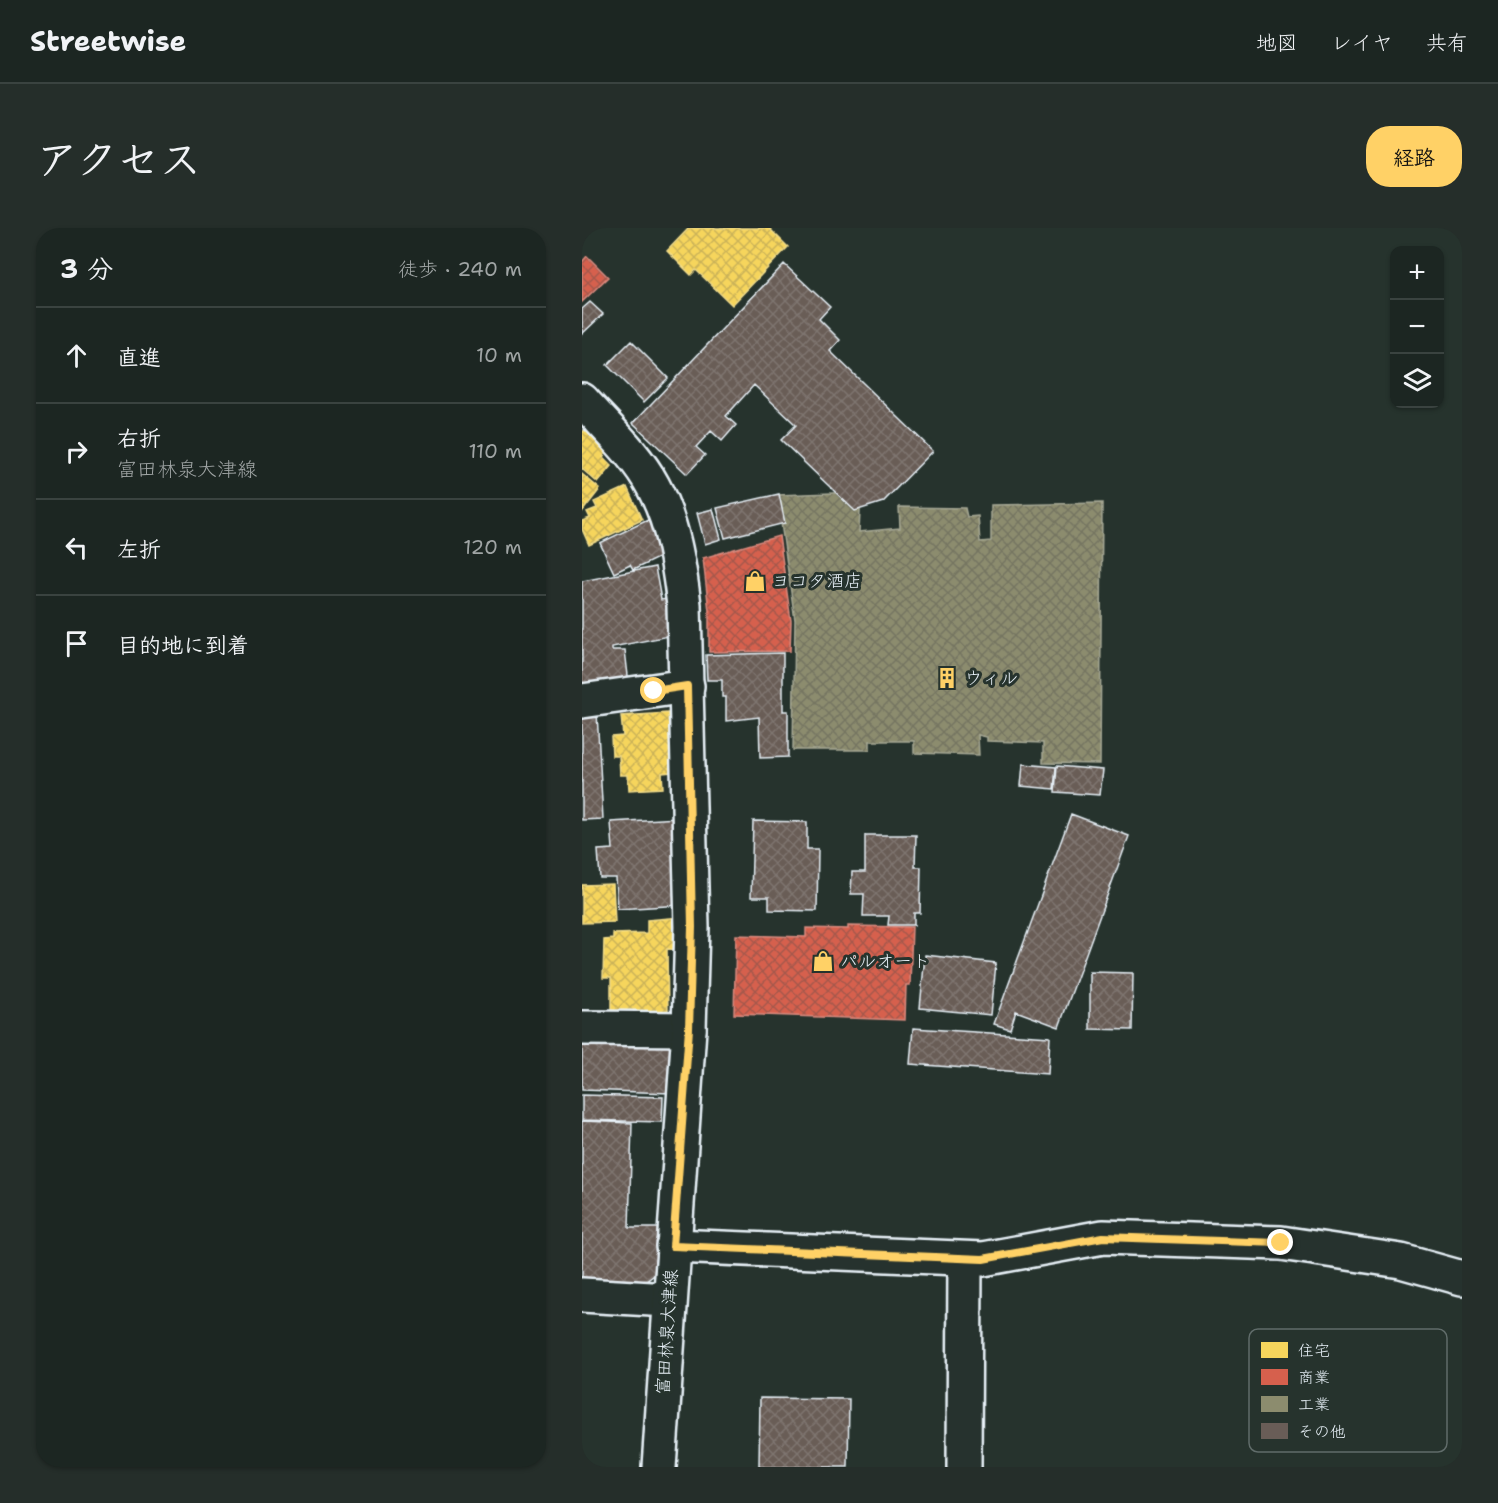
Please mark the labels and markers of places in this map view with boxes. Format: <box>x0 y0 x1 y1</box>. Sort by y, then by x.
shop icon: ヨコタ酒店 <box>743 569 767 593</box>
place label: ヨコタ酒店 <box>772 569 862 593</box>
building icon: ウィル <box>935 666 959 690</box>
place label: ウィル <box>964 666 1018 690</box>
shop icon: パルオート <box>811 949 835 973</box>
place label: パルオート <box>840 949 930 973</box>

